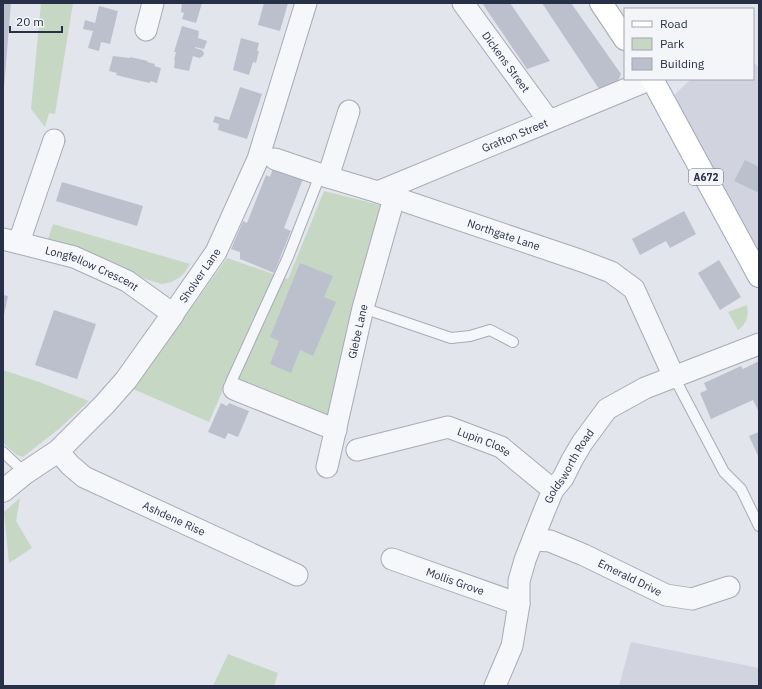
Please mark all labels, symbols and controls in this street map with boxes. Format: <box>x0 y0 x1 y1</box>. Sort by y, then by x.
scale bar <box>10 8 62 34</box>
legend <box>624 8 754 80</box>
text: 20 m <box>16 14 44 29</box>
text: Road <box>660 16 688 31</box>
street label: Dickens Street <box>479 29 533 95</box>
text: Park <box>660 36 685 51</box>
text: Building <box>660 56 705 71</box>
street label: Grafton Street <box>480 115 550 155</box>
road number: A672 <box>689 169 723 185</box>
street label: Northgate Lane <box>466 216 542 253</box>
street label: Longfellow Crescent <box>44 243 141 294</box>
street label: Sholver Lane <box>176 246 224 305</box>
street label: Glebe Lane <box>345 303 371 360</box>
street label: Lupin Close <box>455 424 514 459</box>
street label: Goldsworth Road <box>541 426 597 506</box>
street label: Ashdene Rise <box>141 498 208 539</box>
street label: Emerald Drive <box>596 556 664 599</box>
street label: Mollis Grove <box>424 565 486 598</box>

